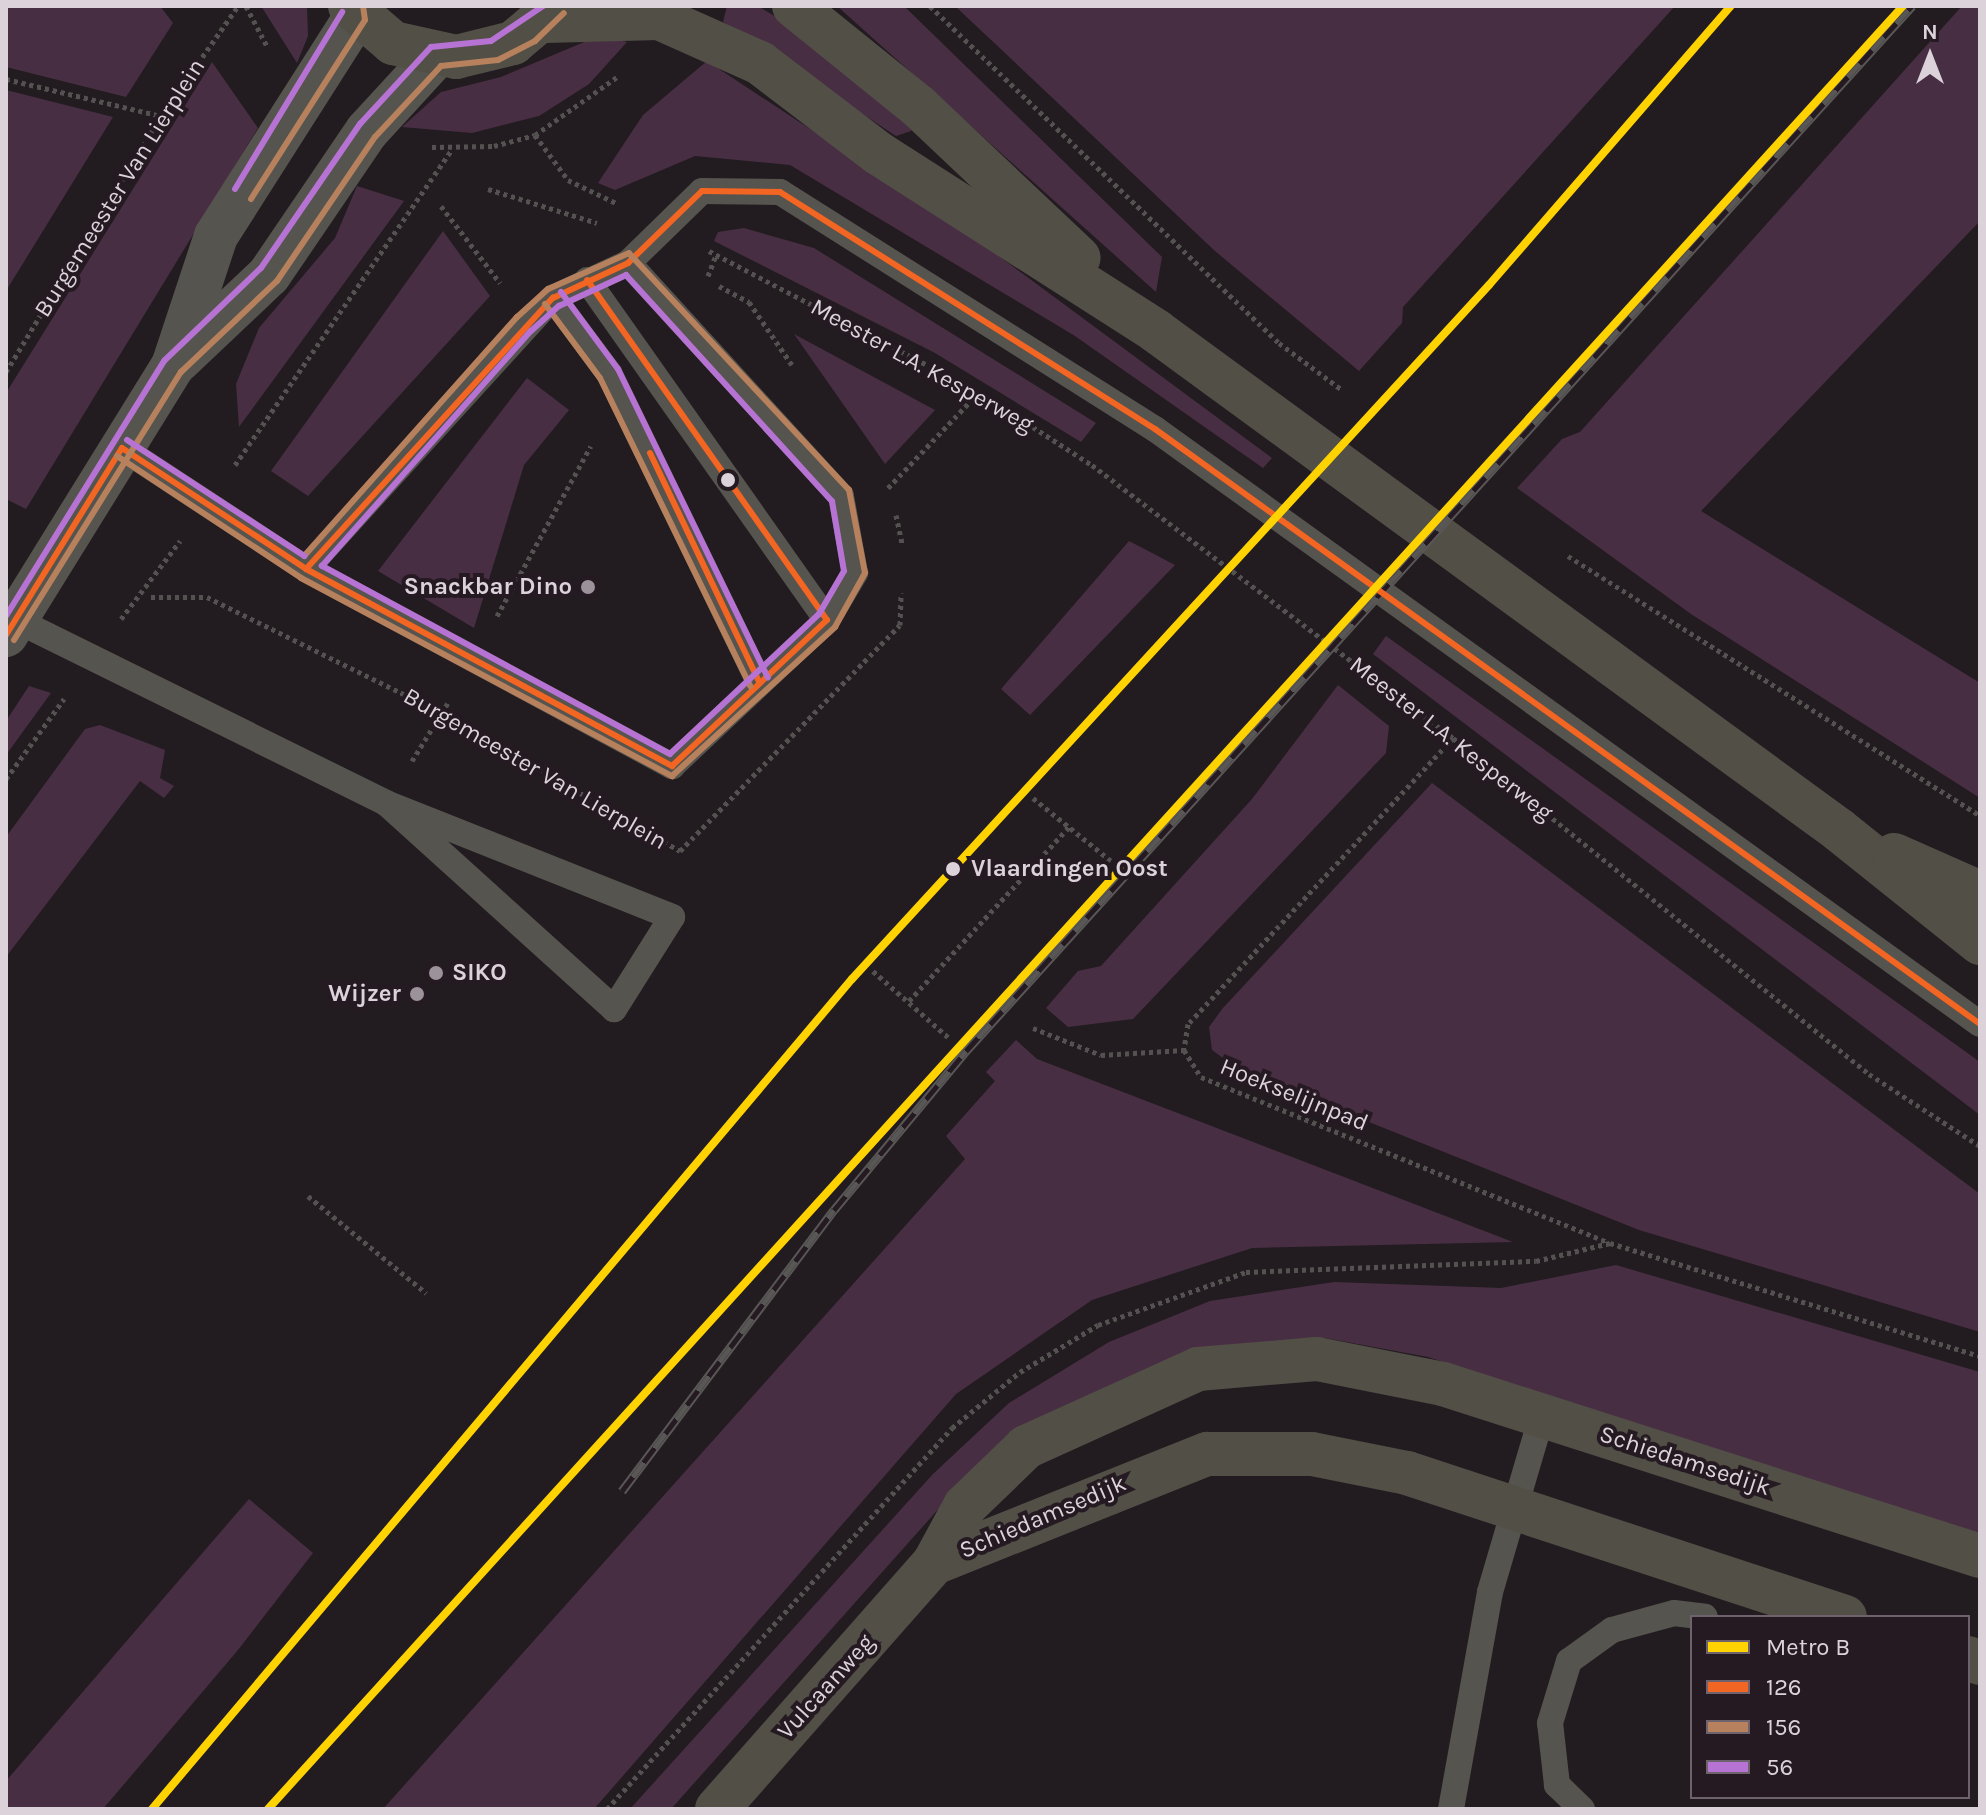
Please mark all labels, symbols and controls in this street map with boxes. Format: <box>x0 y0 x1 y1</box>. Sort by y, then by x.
north arrow <box>1890 16 1970 96</box>
text: N <box>1922 19 1938 45</box>
street label: Burgemeester Van Lierplein <box>28 53 212 323</box>
street label: Meester L.A. Kesperweg <box>806 293 1038 439</box>
unlabelled marker <box>720 472 736 488</box>
place label: Snackbar Dino <box>404 573 572 601</box>
marker: Snackbar Dino <box>579 578 597 596</box>
street label: Meester L.A. Kesperweg <box>1343 651 1559 827</box>
street label: Burgemeester Van Lierplein <box>398 682 672 856</box>
place label: Vlaardingen Oost <box>971 855 1168 883</box>
marker: Vlaardingen Oost <box>942 858 964 880</box>
place label: SIKO <box>452 959 507 987</box>
marker: SIKO <box>427 964 445 982</box>
place label: Wijzer <box>328 980 401 1008</box>
marker: Wijzer <box>408 985 426 1003</box>
street label: Hoekselijnpad <box>1216 1052 1372 1138</box>
street label: Schiedamsedijk <box>1596 1420 1774 1502</box>
street label: Schiedamsedijk <box>955 1469 1131 1565</box>
legend <box>1690 1615 1970 1799</box>
street label: Vulcaanweg <box>771 1629 881 1745</box>
text: Metro B <box>1766 1633 1850 1661</box>
text: 126 <box>1766 1673 1802 1701</box>
text: 156 <box>1766 1713 1801 1741</box>
text: 56 <box>1766 1753 1793 1781</box>

